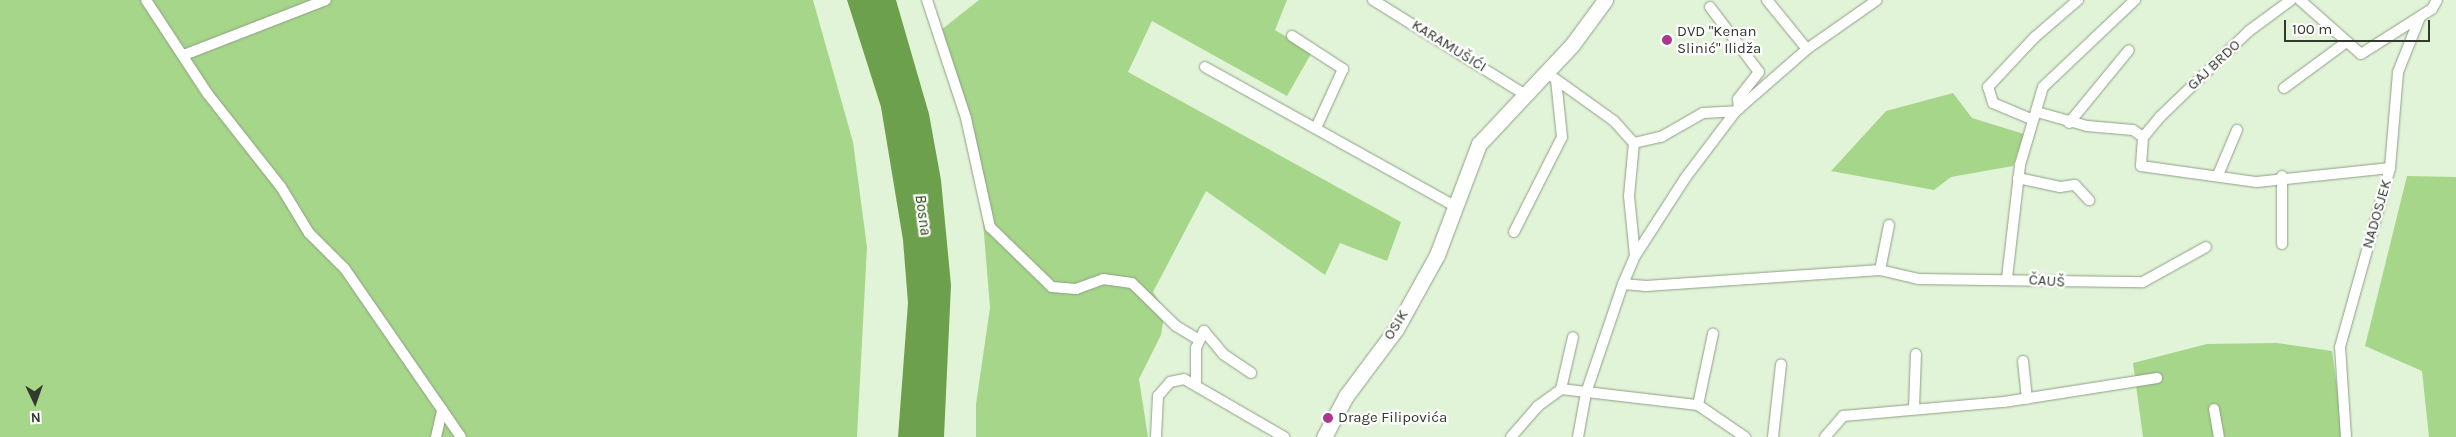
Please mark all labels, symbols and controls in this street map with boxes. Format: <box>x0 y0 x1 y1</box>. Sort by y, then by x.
scale bar <box>2286 10 2432 42</box>
street label: KARAMUŠIĆI <box>1408 16 1490 76</box>
text: 100 m <box>2292 20 2332 38</box>
place label: DVD "Kenan Slinić" Ilidža <box>1677 22 1761 57</box>
marker: DVD "Kenan Slinić" Ilidža <box>1661 34 1673 46</box>
street label: GAJ BRDO <box>2184 36 2244 94</box>
street label: NADOSJEK <box>2359 177 2395 251</box>
water label: Bosna <box>911 193 935 237</box>
street label: ČAUŠ <box>2028 271 2066 291</box>
street label: OSIK <box>1380 307 1412 343</box>
north arrow <box>10 377 60 427</box>
text: N <box>30 409 41 426</box>
place label: Drage Filipovića <box>1338 409 1447 427</box>
marker: Drage Filipovića <box>1322 412 1334 424</box>

